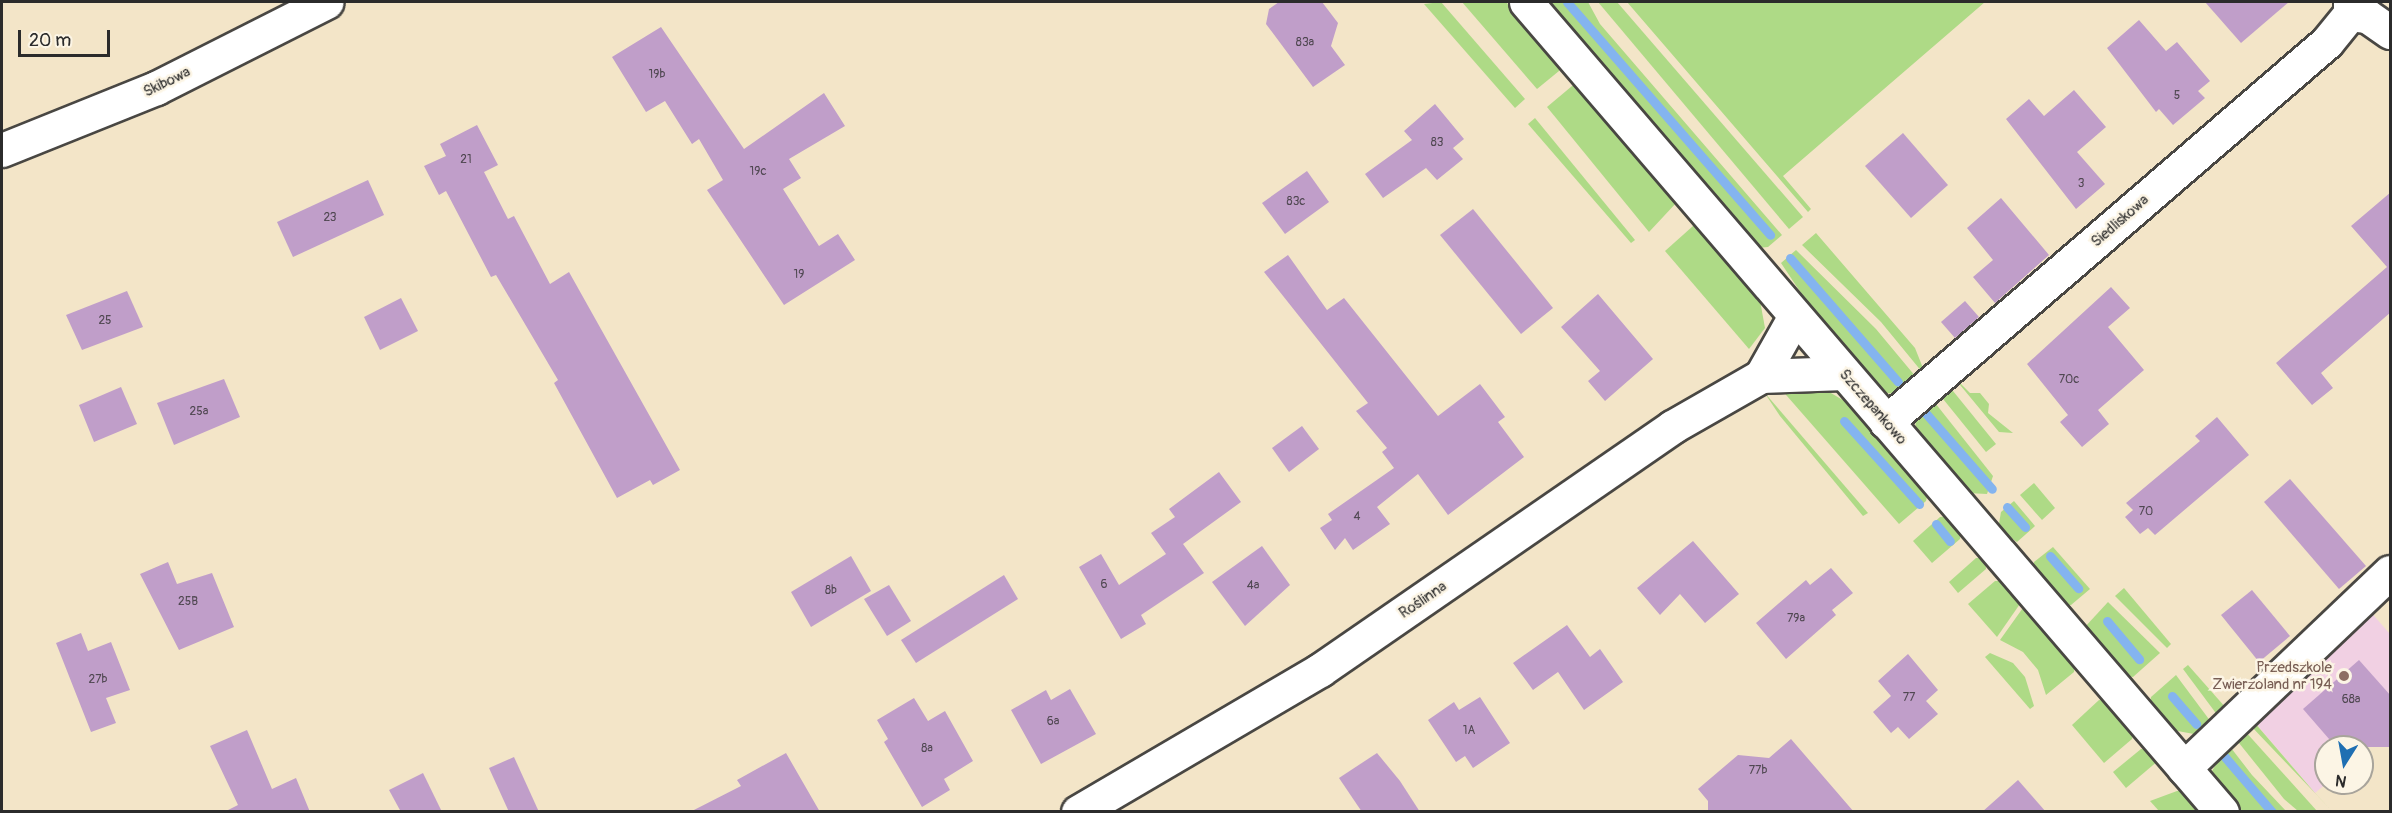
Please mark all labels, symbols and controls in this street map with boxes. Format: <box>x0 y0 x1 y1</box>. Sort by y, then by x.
scale bar <box>21 18 112 56</box>
text: 20 m <box>29 29 71 52</box>
house number: 83a <box>1296 36 1314 50</box>
street label: Skibowa <box>141 63 193 101</box>
house number: 19b <box>649 68 665 82</box>
house number: 5 <box>2174 89 2180 103</box>
house number: 83 <box>1431 136 1443 150</box>
house number: 21 <box>460 153 472 167</box>
house number: 19c <box>750 165 766 179</box>
house number: 3 <box>2078 177 2084 191</box>
street label: Siedliskowa <box>2088 191 2152 251</box>
house number: 83c <box>1287 195 1305 209</box>
house number: 23 <box>323 211 337 225</box>
house number: 19 <box>794 268 804 282</box>
house number: 25 <box>98 314 112 328</box>
street label: Szczepankowo <box>1835 366 1911 448</box>
house number: 70c <box>2059 373 2079 387</box>
house number: 25a <box>190 405 208 419</box>
house number: 70 <box>2139 505 2153 519</box>
house number: 4 <box>1354 510 1360 524</box>
house number: 6 <box>1101 578 1107 592</box>
street label: Roślinna <box>1396 578 1450 622</box>
house number: 4a <box>1247 579 1259 593</box>
house number: 8b <box>825 584 837 598</box>
house number: 25B <box>178 595 198 609</box>
house number: 79a <box>1787 612 1805 626</box>
place label: Przedszkole Zwierzoland nr 194 <box>2212 658 2332 693</box>
marker: Przedszkole Zwierzoland nr 194 <box>2337 669 2351 683</box>
house number: 27b <box>89 673 107 687</box>
house number: 77 <box>1903 691 1915 705</box>
house number: 68a <box>2342 693 2360 707</box>
house number: 6a <box>1047 715 1059 729</box>
house number: 1A <box>1463 724 1475 738</box>
north arrow <box>2314 735 2374 795</box>
house number: 8a <box>921 742 933 756</box>
house number: 77b <box>1749 764 1767 778</box>
text: N <box>2334 770 2348 792</box>

